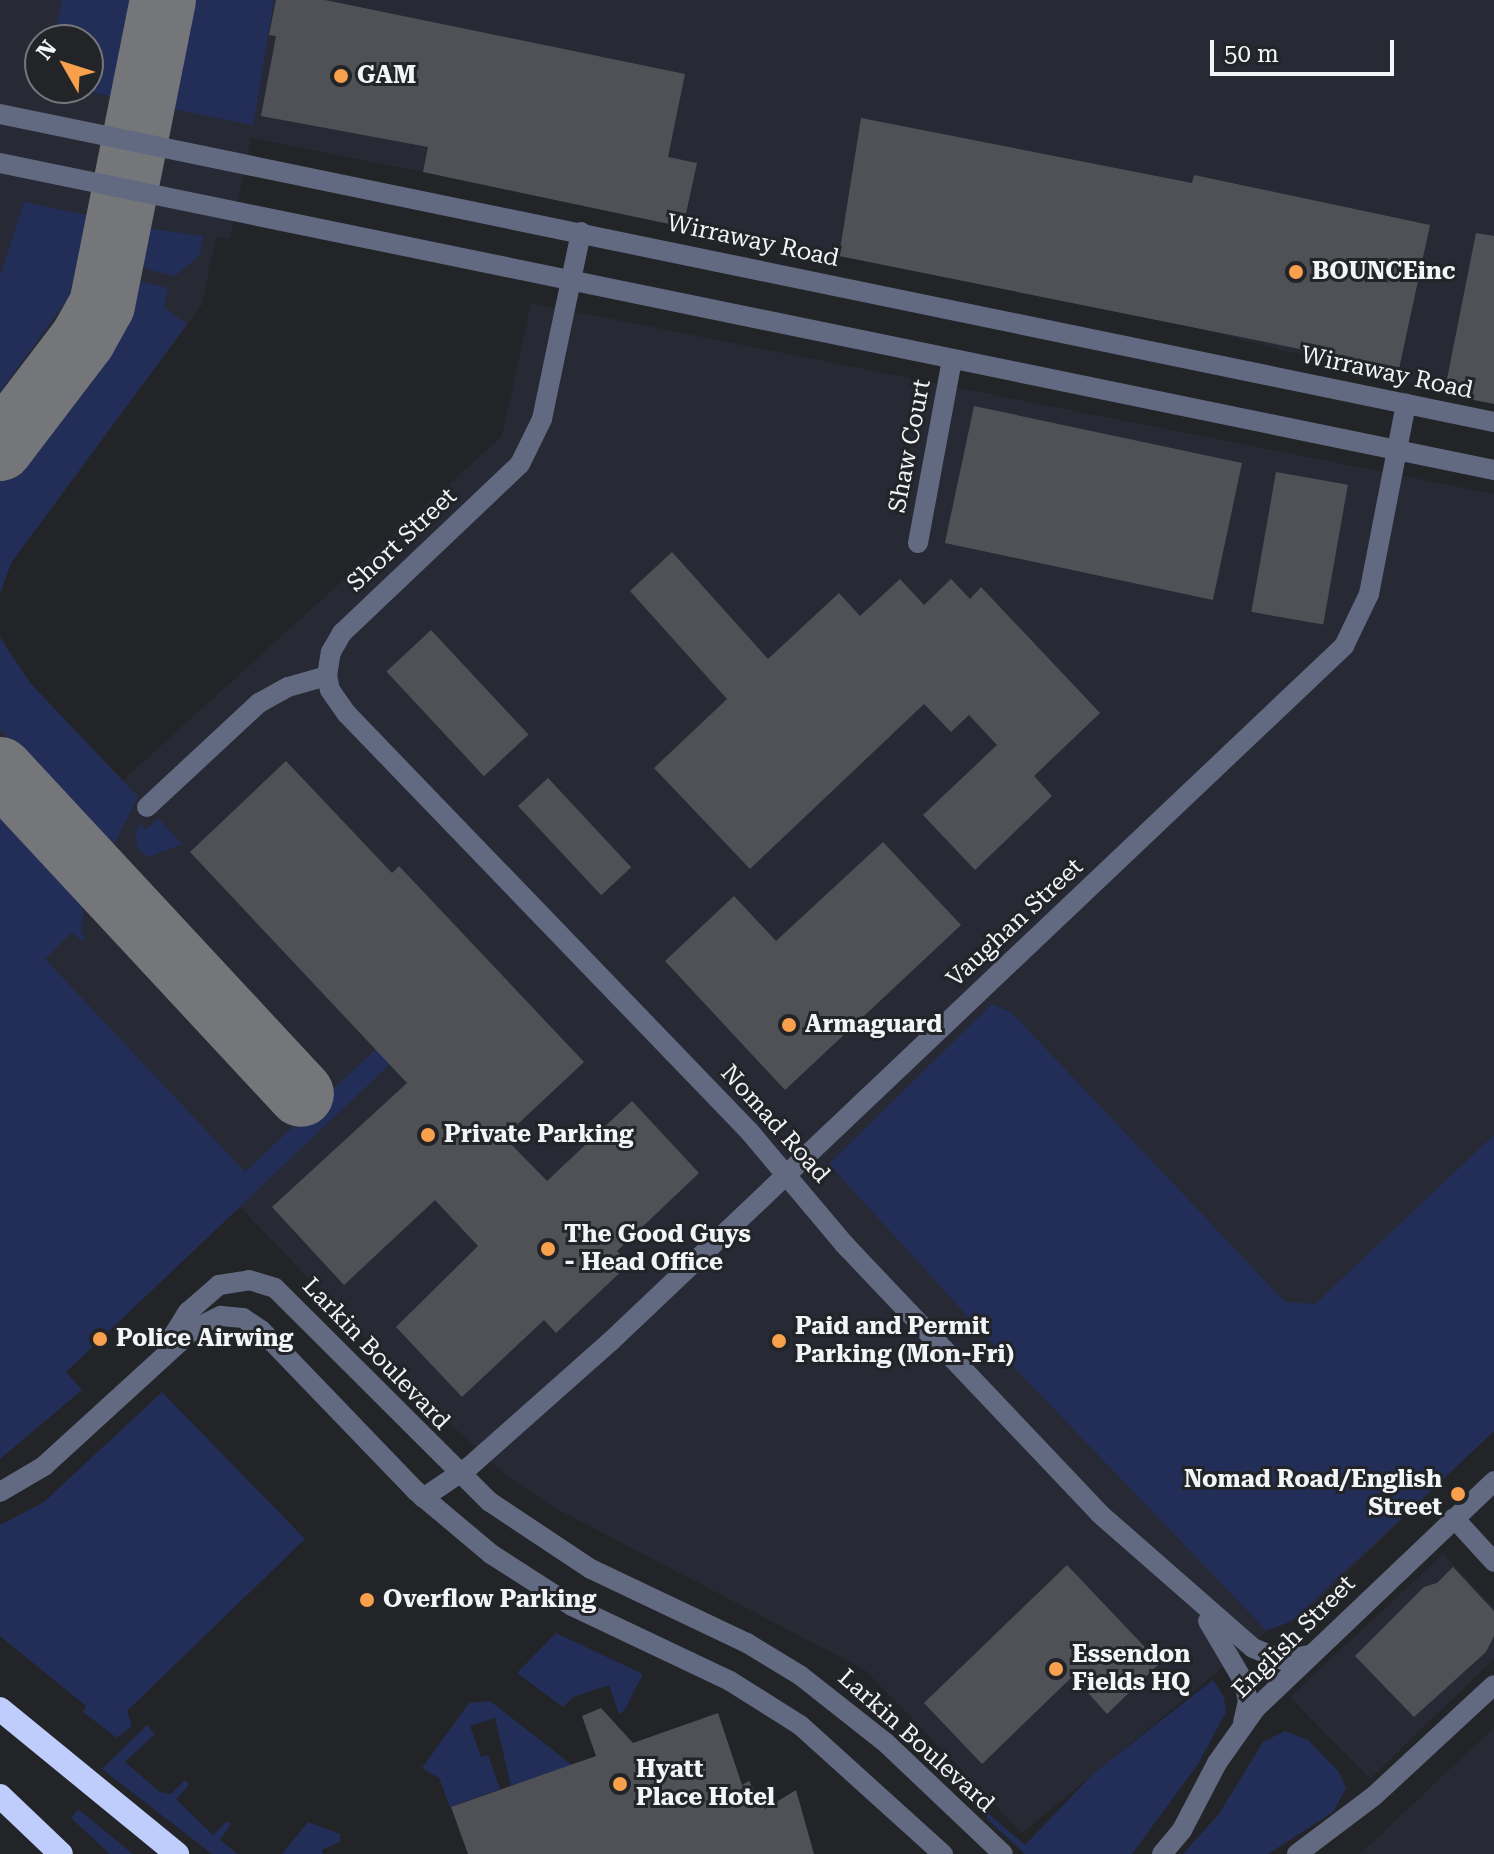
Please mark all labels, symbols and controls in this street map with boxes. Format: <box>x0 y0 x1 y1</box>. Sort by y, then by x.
north arrow <box>24 24 104 104</box>
scale bar <box>1214 24 1398 74</box>
text: N <box>31 35 62 64</box>
text: 50 m <box>1224 40 1279 68</box>
place label: GAM <box>357 62 416 90</box>
marker: GAM <box>332 67 350 85</box>
street label: Wirraway Road <box>664 209 842 273</box>
place label: BOUNCEinc <box>1312 258 1456 286</box>
marker: BOUNCEinc <box>1287 263 1305 281</box>
street label: Wirraway Road <box>1298 341 1476 405</box>
street label: Shaw Court <box>883 377 937 515</box>
street label: Short Street <box>341 482 463 598</box>
street label: Vaughan Street <box>941 853 1089 993</box>
place label: Armaguard <box>805 1011 942 1039</box>
marker: Armaguard <box>780 1016 798 1034</box>
street label: Nomad Road <box>715 1059 835 1189</box>
place label: Private Parking <box>444 1121 634 1149</box>
marker: Private Parking <box>419 1126 437 1144</box>
place label: The Good Guys - Head Office <box>564 1221 751 1277</box>
marker: The Good Guys - Head Office <box>539 1240 557 1258</box>
street label: Larkin Boulevard <box>296 1272 456 1436</box>
place label: Paid and Permit Parking (Mon-Fri) <box>795 1313 1014 1369</box>
place label: Police Airwing <box>116 1325 293 1353</box>
marker: Police Airwing <box>91 1330 109 1348</box>
marker: Paid and Permit Parking (Mon-Fri) <box>770 1332 788 1350</box>
place label: Nomad Road/English Street <box>1184 1466 1442 1522</box>
marker: Nomad Road/English Street <box>1449 1485 1467 1503</box>
street label: English Street <box>1227 1570 1361 1704</box>
place label: Overflow Parking <box>383 1586 596 1614</box>
marker: Overflow Parking <box>358 1591 376 1609</box>
place label: Essendon Fields HQ <box>1072 1641 1190 1697</box>
marker: Essendon Fields HQ <box>1047 1660 1065 1678</box>
street label: Larkin Boulevard <box>832 1663 1000 1819</box>
place label: Hyatt Place Hotel <box>636 1756 775 1812</box>
marker: Hyatt Place Hotel <box>611 1775 629 1793</box>

